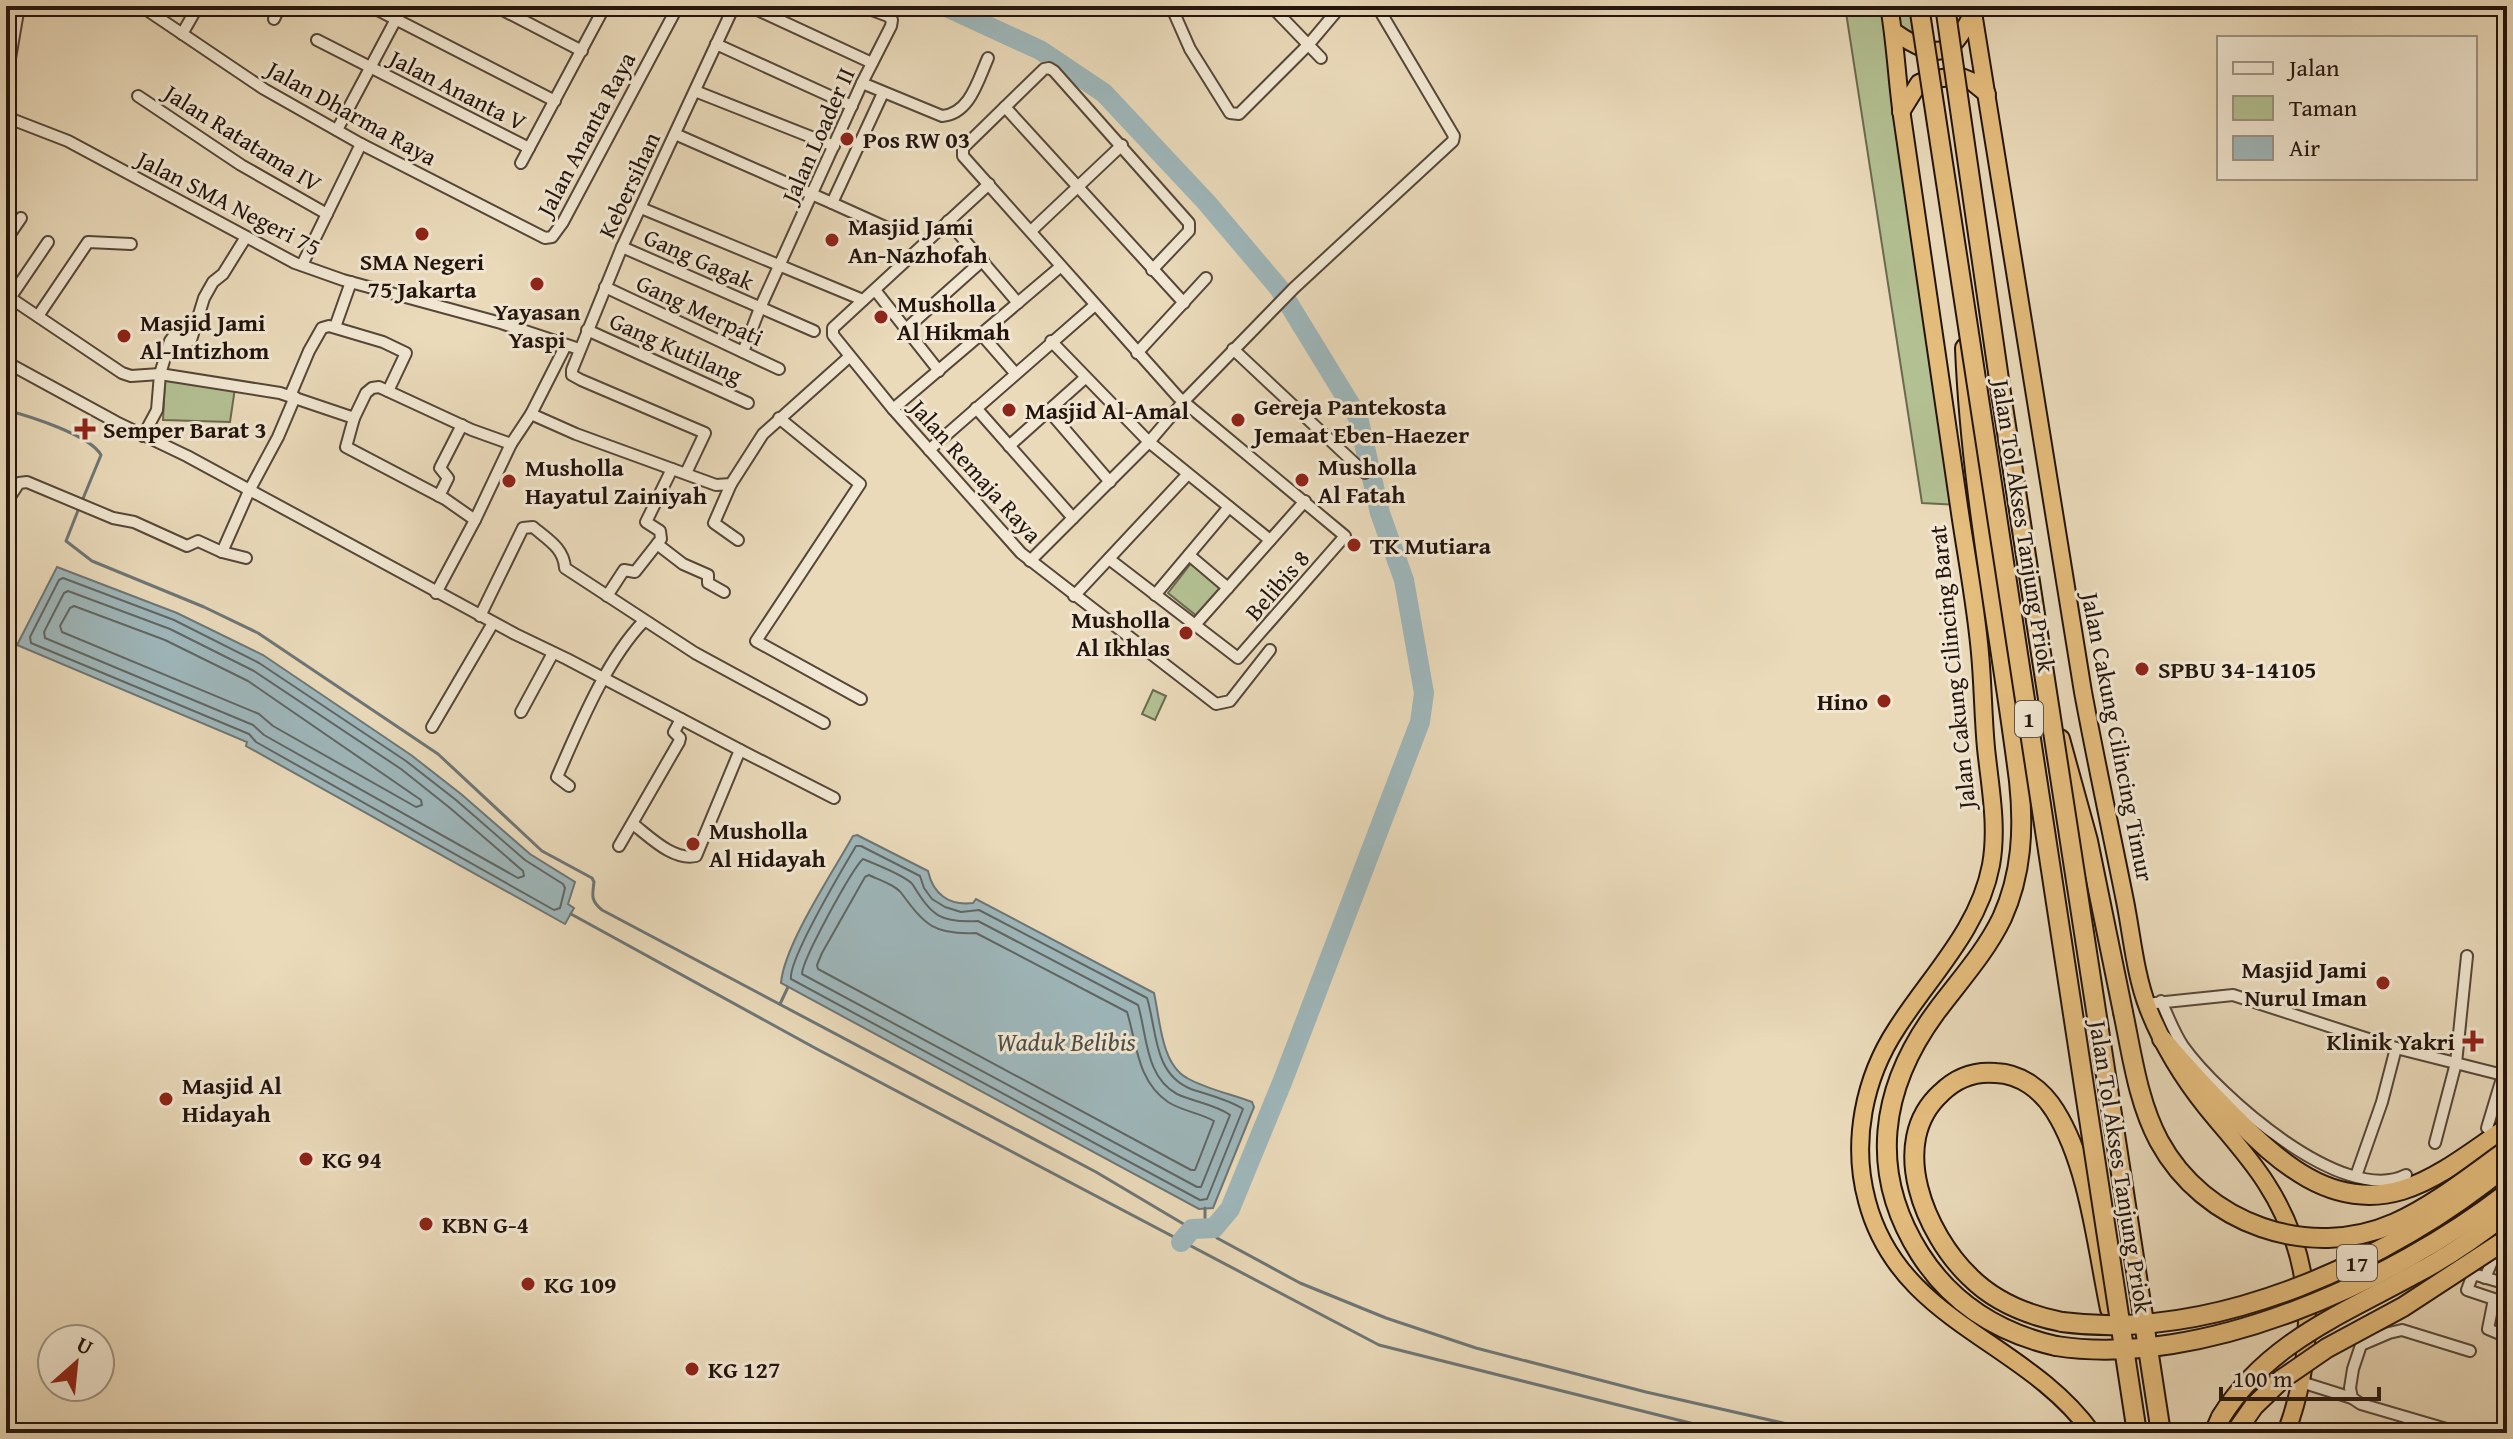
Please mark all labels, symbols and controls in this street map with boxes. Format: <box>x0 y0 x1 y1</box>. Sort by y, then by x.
legend <box>2217 36 2477 180</box>
street label: Jalan Ananta V <box>381 39 533 140</box>
street label: Jalan Ananta Raya <box>526 45 644 225</box>
street label: Jalan Dharma Raya <box>258 50 444 175</box>
text: Jalan <box>2286 50 2340 85</box>
street label: Jalan Loader II <box>771 62 863 211</box>
street label: Jalan Ratatama IV <box>155 74 329 201</box>
text: Taman <box>2289 90 2358 125</box>
place label: Pos RW 03 <box>863 122 970 157</box>
street label: Kebersihan <box>589 126 669 244</box>
marker: Pos RW 03 <box>838 130 856 148</box>
text: Air <box>2289 130 2320 165</box>
street label: Jalan SMA Negeri 75 <box>128 140 327 264</box>
place label: Masjid Jami An-Nazhofah <box>848 209 988 272</box>
street label: Gang Gagak <box>638 219 760 299</box>
marker: SMA Negeri 75 Jakarta <box>413 225 431 243</box>
marker: Masjid Jami An-Nazhofah <box>823 231 841 249</box>
place label: SMA Negeri 75 Jakarta <box>360 244 484 307</box>
street label: Gang Merpati <box>631 265 769 355</box>
marker: Yayasan Yaspi <box>528 275 546 293</box>
place label: Musholla Al Hikmah <box>897 286 1010 349</box>
place label: Yayasan Yaspi <box>494 294 580 357</box>
street label: Gang Kutilang <box>604 303 748 393</box>
place label: Masjid Jami Al-Intizhom <box>140 305 270 368</box>
marker: Musholla Al Hikmah <box>872 308 890 326</box>
marker: Masjid Jami Al-Intizhom <box>115 327 133 345</box>
street label: Jalan Tol Akses Tanjung Priok <box>1983 374 2065 676</box>
street label: Jalan Remaja Raya <box>900 389 1051 551</box>
place label: Gereja Pantekosta Jemaat Eben-Haezer <box>1250 389 1469 452</box>
place label: Masjid Al-Amal <box>1025 393 1190 428</box>
marker: Masjid Al-Amal <box>1000 401 1018 419</box>
marker: Gereja Pantekosta Jemaat Eben-Haezer <box>1229 411 1247 429</box>
place label: Semper Barat 3 <box>103 412 267 447</box>
marker: Semper Barat 3 <box>74 418 96 440</box>
place label: Musholla Al Fatah <box>1318 449 1418 512</box>
place label: Musholla Hayatul Zainiyah <box>525 450 707 513</box>
marker: Musholla Al Fatah <box>1293 471 1311 489</box>
marker: Musholla Hayatul Zainiyah <box>500 472 518 490</box>
street label: Jalan Cakung Cilincing Barat <box>1920 523 1985 814</box>
place label: TK Mutiara <box>1370 528 1492 563</box>
marker: TK Mutiara <box>1345 536 1363 554</box>
street label: Belibis 8 <box>1236 542 1318 628</box>
street label: Jalan Cakung Cilincing Timur <box>2072 587 2163 884</box>
place label: Musholla Al Ikhlas <box>1071 602 1171 665</box>
marker: Musholla Al Ikhlas <box>1177 624 1195 642</box>
place label: SPBU 34-14105 <box>2158 652 2317 687</box>
marker: SPBU 34-14105 <box>2133 660 2151 678</box>
place label: Hino <box>1817 684 1868 719</box>
marker: Hino <box>1875 692 1893 710</box>
road number: 1 <box>2015 701 2043 737</box>
place label: Musholla Al Hidayah <box>709 813 826 876</box>
marker: Musholla Al Hidayah <box>684 835 702 853</box>
place label: Masjid Jami Nurul Iman <box>2242 952 2367 1015</box>
marker: Masjid Jami Nurul Iman <box>2374 974 2392 992</box>
street label: Jalan Tol Akses Tanjung Priok <box>2080 1015 2162 1317</box>
water label: Waduk Belibis <box>996 1022 1136 1061</box>
place label: Klinik Yakri <box>2327 1024 2455 1059</box>
marker: Klinik Yakri <box>2462 1030 2484 1052</box>
place label: Masjid Al Hidayah <box>182 1068 282 1131</box>
marker: Masjid Al Hidayah <box>157 1090 175 1108</box>
place label: KG 94 <box>322 1142 382 1177</box>
marker: KG 94 <box>297 1150 315 1168</box>
place label: KBN G-4 <box>442 1207 529 1242</box>
marker: KBN G-4 <box>417 1215 435 1233</box>
road number: 17 <box>2337 1245 2377 1281</box>
place label: KG 109 <box>544 1267 616 1302</box>
marker: KG 109 <box>519 1275 537 1293</box>
north arrow <box>36 1323 116 1403</box>
text: U <box>71 1328 99 1363</box>
scale bar <box>2221 1351 2379 1401</box>
place label: KG 127 <box>708 1352 780 1387</box>
marker: KG 127 <box>683 1360 701 1378</box>
text: 100 m <box>2233 1361 2293 1396</box>

